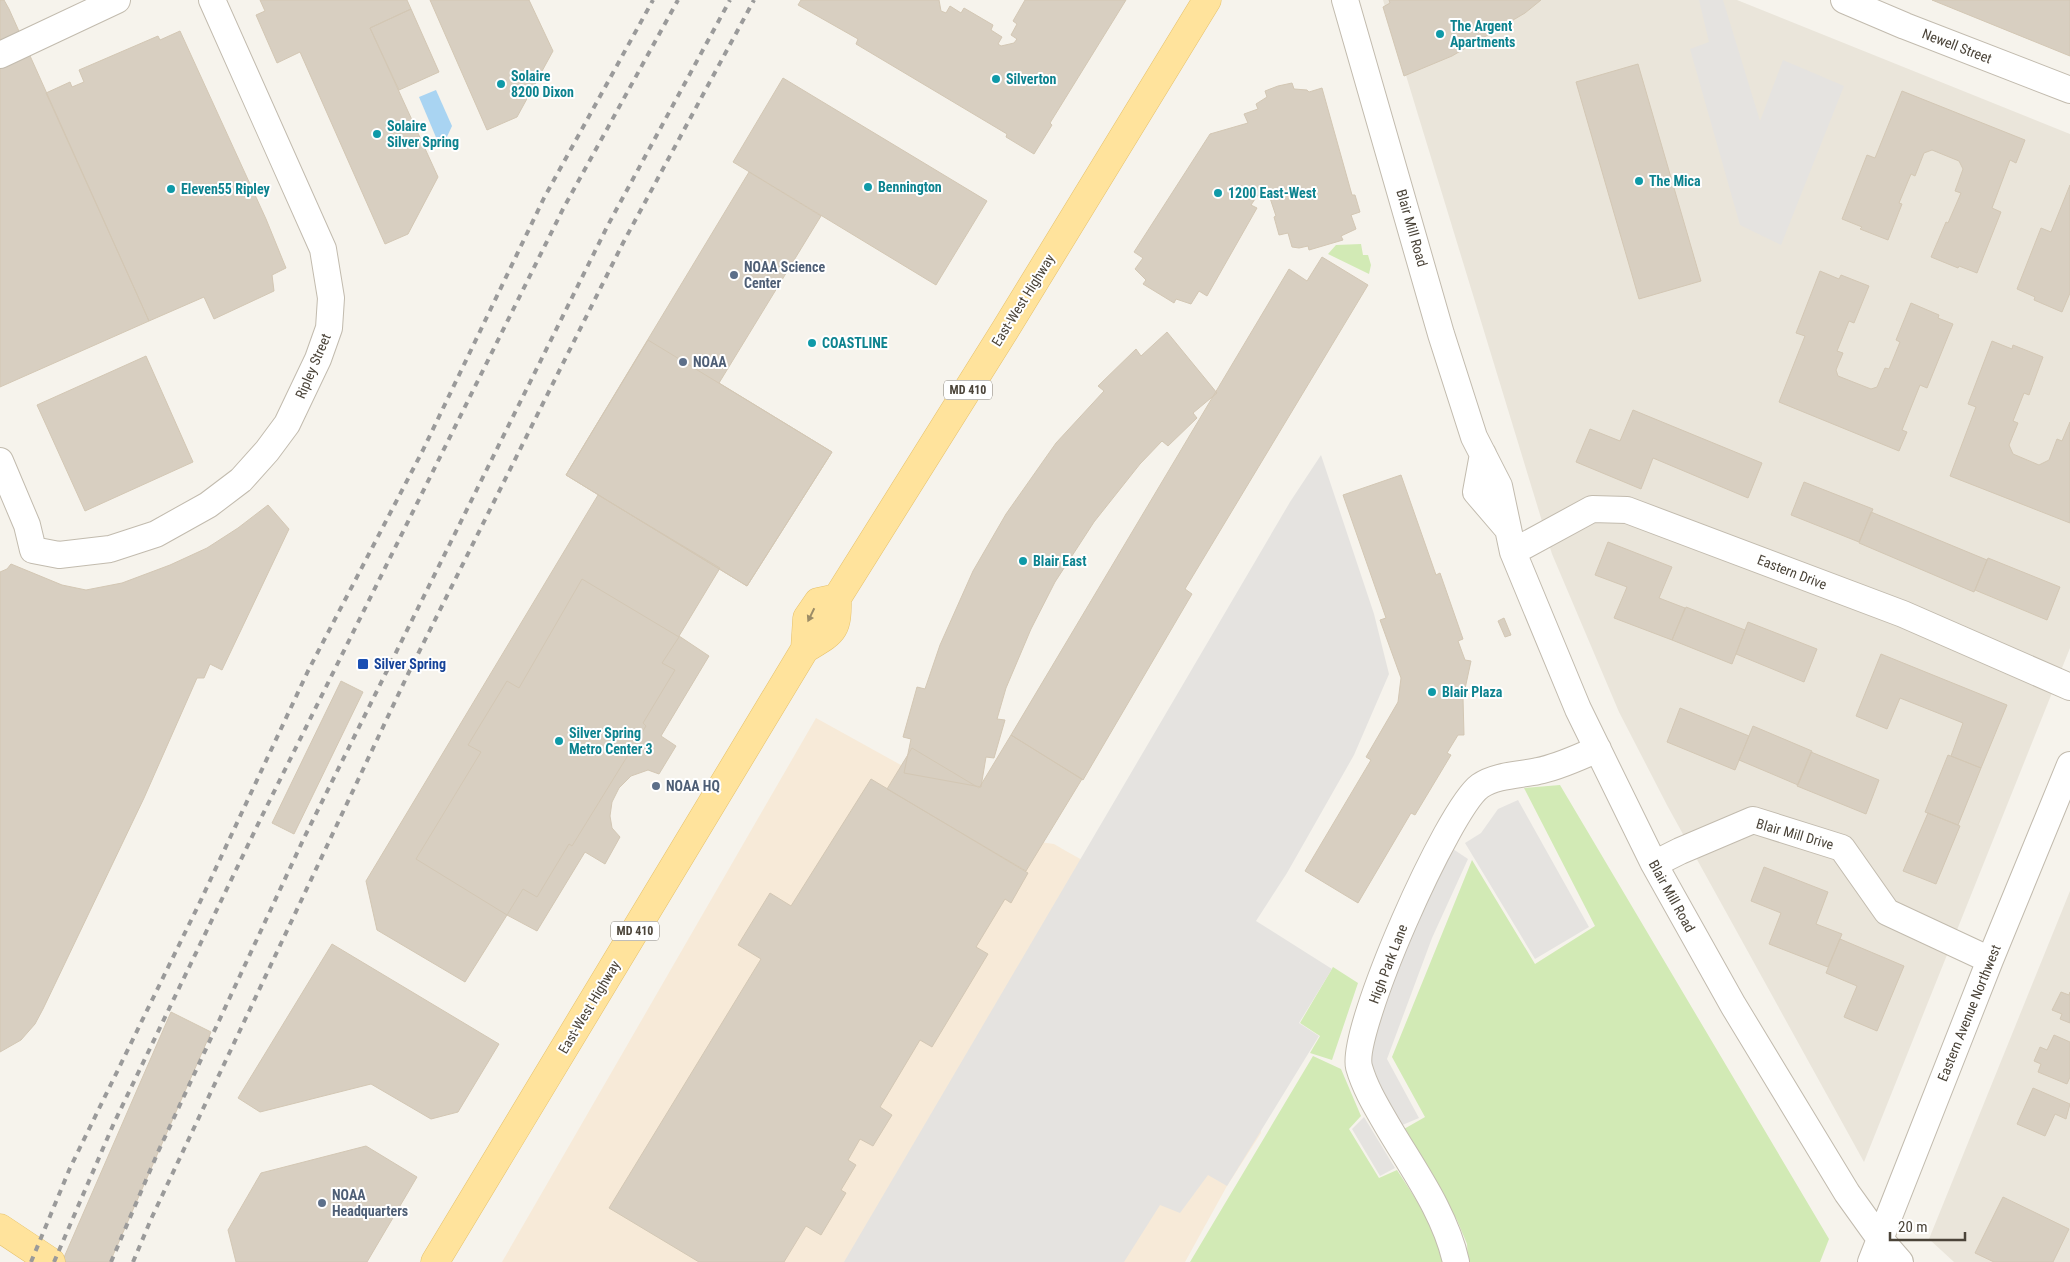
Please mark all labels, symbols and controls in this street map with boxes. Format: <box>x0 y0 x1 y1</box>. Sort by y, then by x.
place label: The Argent Apartments <box>1450 18 1515 50</box>
street label: Newell Street <box>1920 25 1994 67</box>
marker: The Argent Apartments <box>1434 28 1446 40</box>
place label: Solaire 8200 Dixon <box>511 68 574 100</box>
place label: Silverton <box>1006 71 1057 87</box>
marker: Silverton <box>990 73 1002 85</box>
marker: Solaire 8200 Dixon <box>495 78 507 90</box>
place label: Solaire Silver Spring <box>387 118 459 150</box>
marker: Solaire Silver Spring <box>371 128 383 140</box>
place label: The Mica <box>1649 173 1701 189</box>
marker: The Mica <box>1633 175 1645 187</box>
place label: Bennington <box>878 179 942 195</box>
place label: Eleven55 Ripley <box>181 181 271 197</box>
marker: Bennington <box>862 181 874 193</box>
marker: Eleven55 Ripley <box>165 183 177 195</box>
place label: 1200 East-West <box>1228 185 1316 201</box>
marker: 1200 East-West <box>1212 187 1224 199</box>
street label: Blair Mill Road <box>1393 187 1431 269</box>
street label: East-West Highway <box>988 251 1058 349</box>
place label: NOAA Science Center <box>744 259 825 291</box>
marker: NOAA Science Center <box>728 269 740 281</box>
street label: Ripley Street <box>292 331 334 401</box>
place label: COASTLINE <box>822 335 888 351</box>
marker: COASTLINE <box>806 337 818 349</box>
place label: NOAA <box>693 354 727 370</box>
marker: NOAA <box>677 356 689 368</box>
road number: MD 410 <box>944 380 992 400</box>
street label: Eastern Drive <box>1755 551 1829 593</box>
place label: Blair East <box>1033 553 1086 569</box>
marker: Blair East <box>1017 555 1029 567</box>
one-way arrow <box>806 608 814 622</box>
place label: Silver Spring <box>374 656 446 672</box>
marker: Silver Spring <box>356 657 370 671</box>
place label: Blair Plaza <box>1442 684 1503 700</box>
marker: Blair Plaza <box>1426 686 1438 698</box>
place label: Silver Spring Metro Center 3 <box>569 725 653 757</box>
marker: Silver Spring Metro Center 3 <box>553 735 565 747</box>
place label: NOAA HQ <box>666 778 720 794</box>
marker: NOAA HQ <box>650 780 662 792</box>
street label: Blair Mill Drive <box>1755 815 1836 853</box>
street label: Blair Mill Road <box>1646 857 1698 935</box>
road number: MD 410 <box>611 921 659 940</box>
street label: High Park Lane <box>1366 922 1411 1006</box>
street label: Eastern Avenue Northwest <box>1934 942 2004 1084</box>
street label: East-West Highway <box>555 958 623 1056</box>
place label: NOAA Headquarters <box>332 1187 408 1219</box>
marker: NOAA Headquarters <box>316 1197 328 1209</box>
scale bar <box>1890 1210 1965 1242</box>
text: 20 m <box>1898 1218 1928 1236</box>

